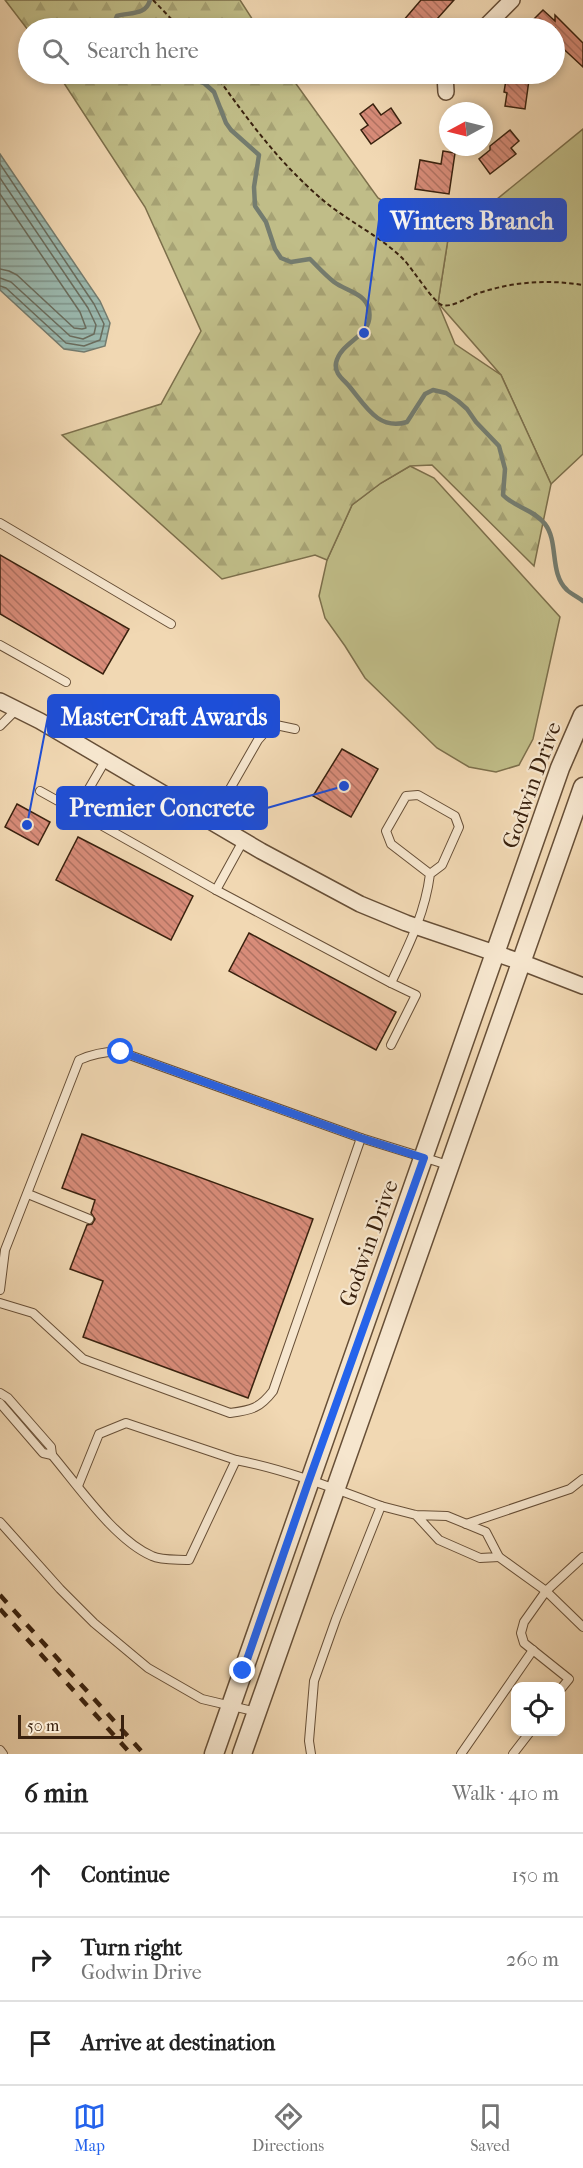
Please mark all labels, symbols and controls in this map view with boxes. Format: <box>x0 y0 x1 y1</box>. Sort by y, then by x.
search box <box>18 18 565 84</box>
icon: search <box>39 35 72 68</box>
text: Search here <box>87 38 199 64</box>
north arrow <box>439 102 493 156</box>
callout: Winters Branch <box>379 199 566 241</box>
text: Winters Branch <box>389 207 554 235</box>
callout: MasterCraft Awards <box>48 695 279 737</box>
text: MasterCraft Awards <box>61 703 268 731</box>
street label: Godwin Drive <box>497 718 567 852</box>
callout: Premier Concrete <box>57 787 267 829</box>
text: Premier Concrete <box>69 794 255 822</box>
route start <box>107 1038 133 1064</box>
street label: Godwin Drive <box>334 1176 404 1310</box>
route end <box>229 1657 255 1683</box>
map controls <box>511 1682 565 1736</box>
button: locate <box>511 1682 565 1736</box>
scale bar <box>18 1712 124 1740</box>
text: 50 m <box>27 1716 59 1735</box>
text: 6 min <box>24 1778 88 1809</box>
text: Walk · 410 m <box>452 1782 559 1805</box>
icon: ahead <box>24 1859 57 1892</box>
text: Continue <box>81 1862 170 1888</box>
text: 150 m <box>511 1864 559 1887</box>
text: Turn right <box>81 1935 182 1961</box>
icon: right <box>24 1943 57 1976</box>
text: 260 m <box>506 1948 559 1971</box>
text: Godwin Drive <box>81 1961 202 1984</box>
icon: arrive <box>24 2027 57 2060</box>
text: Arrive at destination <box>81 2030 275 2056</box>
tab: Map <box>73 2100 106 2155</box>
tab: Directions <box>252 2100 324 2155</box>
tab: Saved <box>470 2100 510 2155</box>

